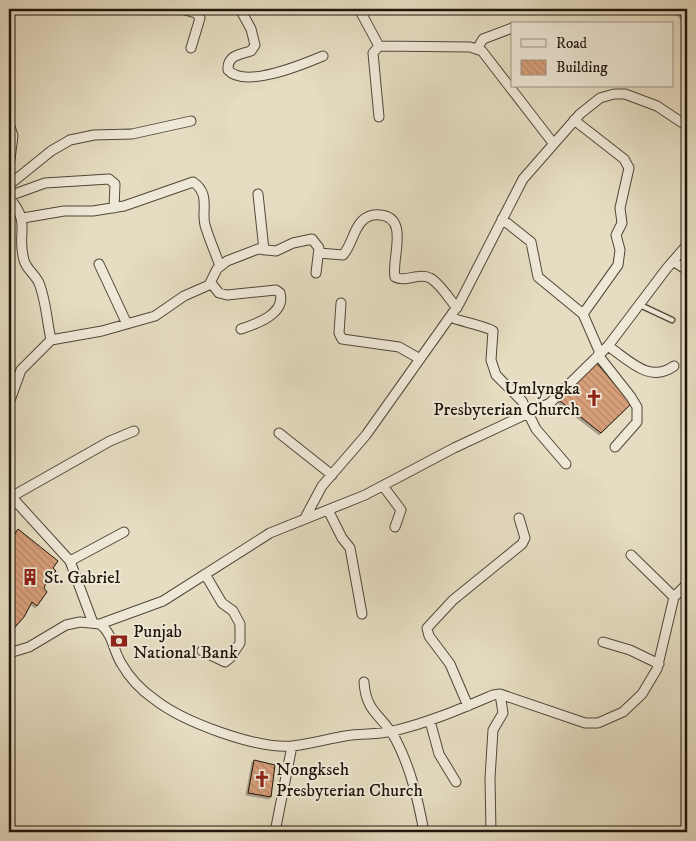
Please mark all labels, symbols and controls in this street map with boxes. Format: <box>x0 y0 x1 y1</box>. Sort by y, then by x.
legend <box>511 22 674 88</box>
text: Road <box>556 34 588 53</box>
text: Building <box>556 58 608 77</box>
place label: Umlyngka Presbyterian Church <box>433 378 581 421</box>
church icon: Umlyngka Presbyterian Church <box>584 388 604 408</box>
building icon: St. Gabriel <box>20 567 40 587</box>
place label: St. Gabriel <box>44 567 121 589</box>
place label: Punjab National Bank <box>133 621 238 664</box>
bank icon: Punjab National Bank <box>109 631 129 651</box>
place label: Nongkseh Presbyterian Church <box>276 759 423 802</box>
church icon: Nongkseh Presbyterian Church <box>252 769 272 789</box>

